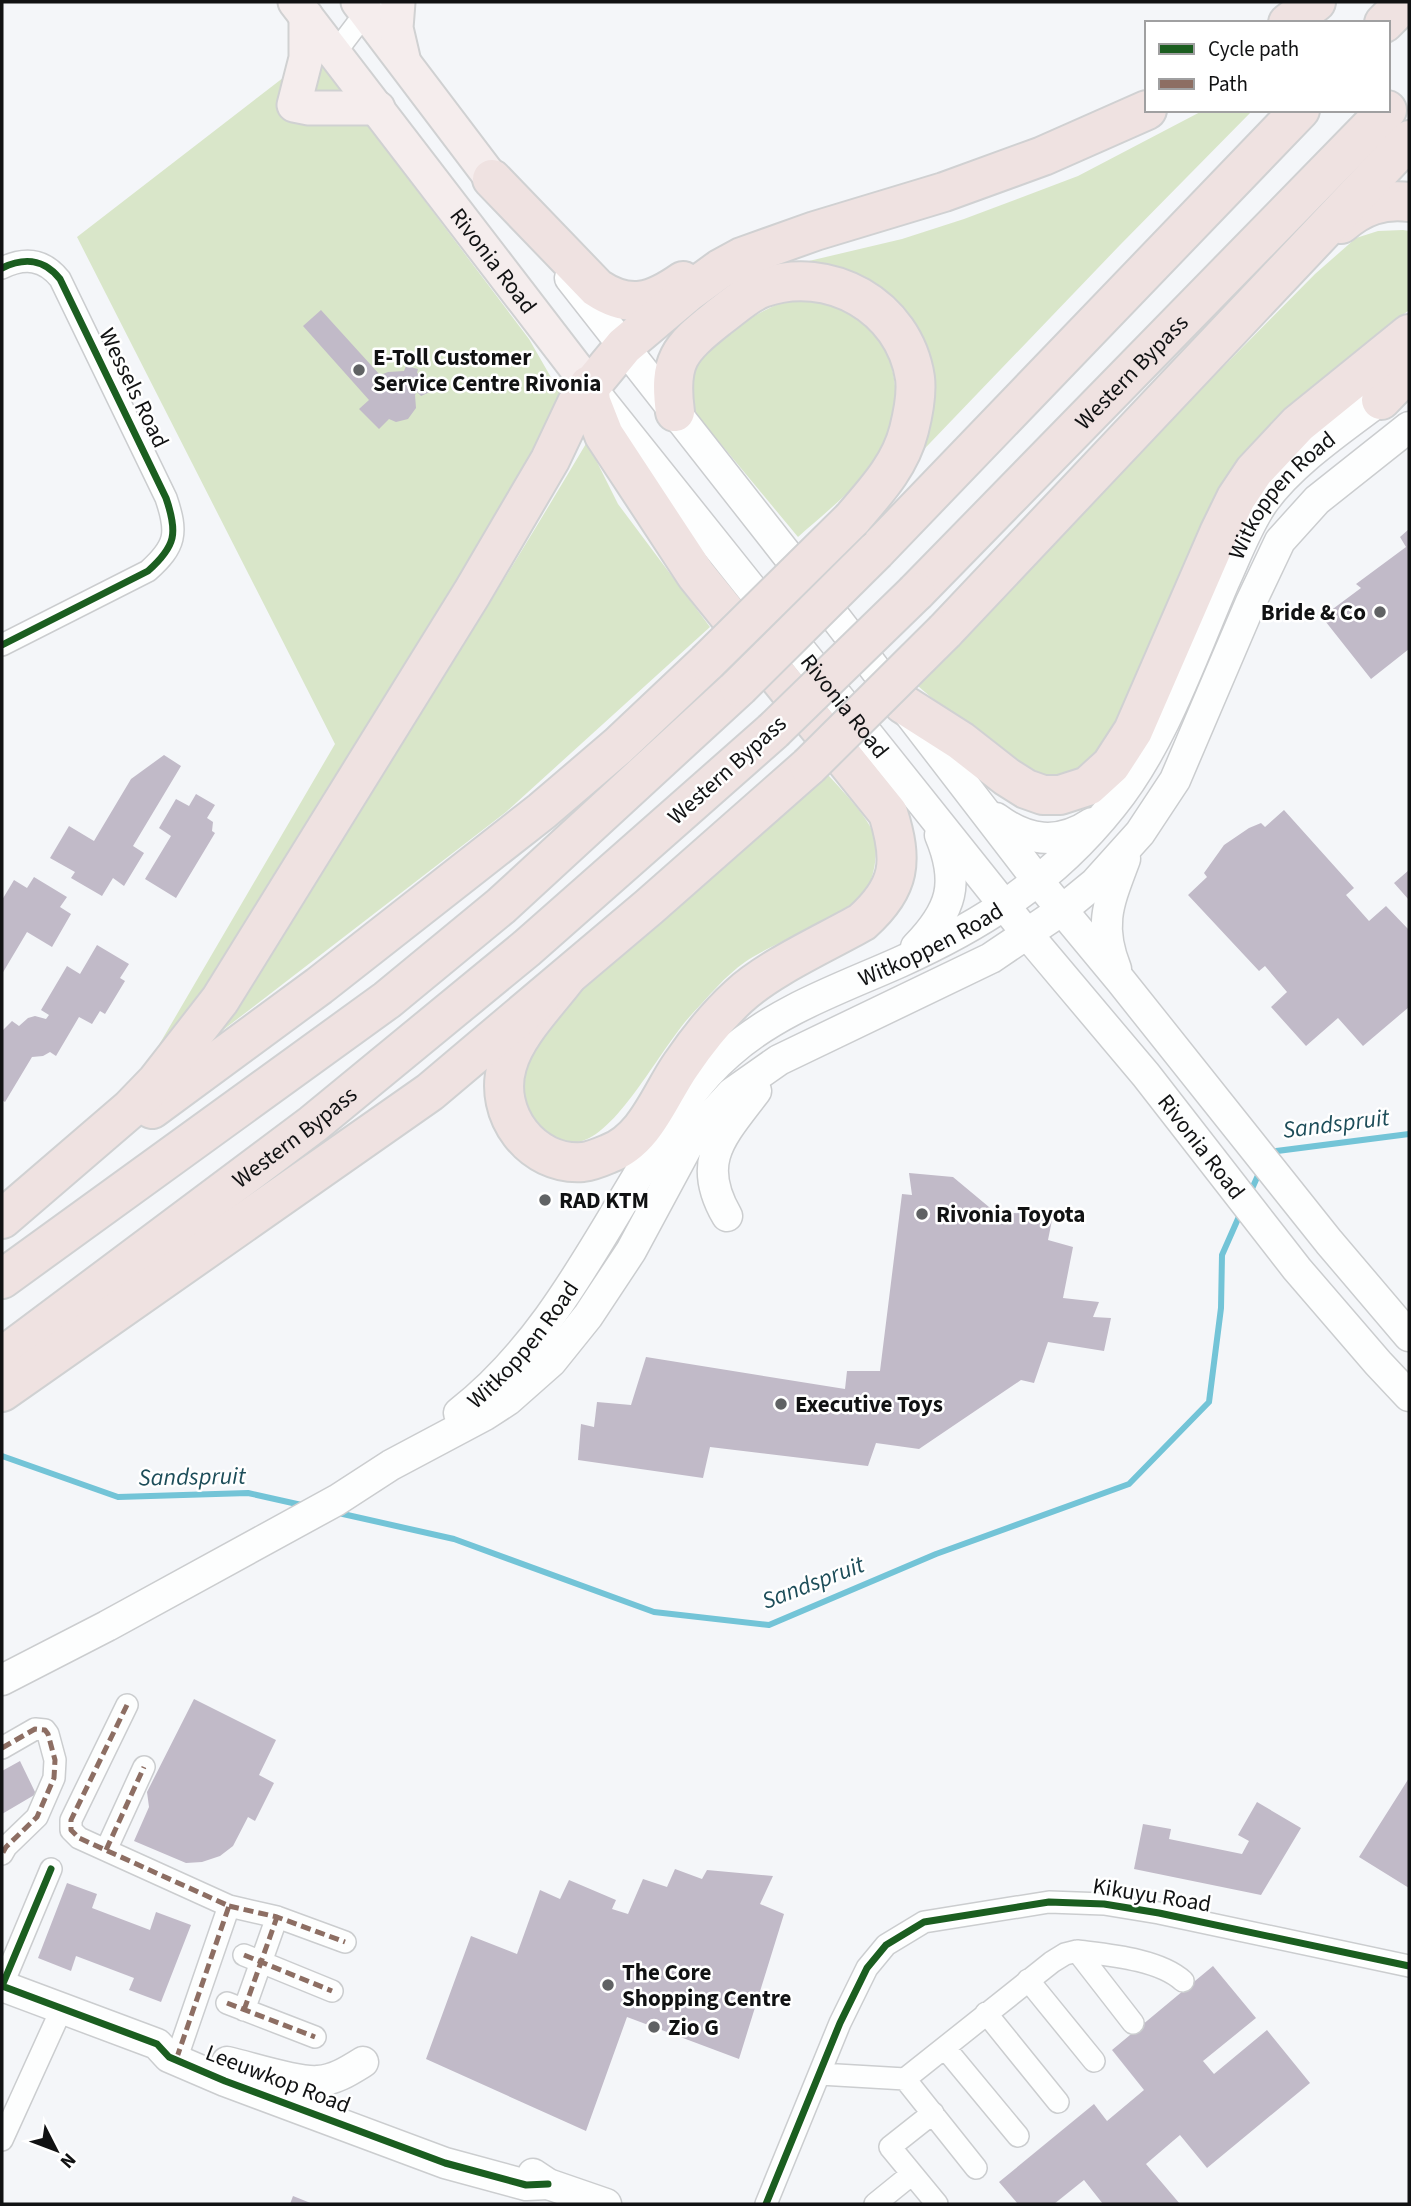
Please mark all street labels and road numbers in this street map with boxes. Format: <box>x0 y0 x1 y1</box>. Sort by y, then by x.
street label: Rivonia Road <box>442 201 545 321</box>
street label: Western Bypass <box>1067 307 1196 437</box>
street label: Wessels Road <box>91 323 177 453</box>
street label: Witkoppen Road <box>1220 423 1342 564</box>
street label: Rivonia Road <box>793 646 897 765</box>
street label: Western Bypass <box>660 708 794 832</box>
street label: Witkoppen Road <box>853 894 1009 995</box>
street label: Western Bypass <box>225 1078 364 1196</box>
street label: Rivonia Road <box>1150 1087 1253 1206</box>
street label: Witkoppen Road <box>460 1274 586 1416</box>
street label: Kikuyu Road <box>1090 1869 1214 1921</box>
street label: Leeuwkop Road <box>201 2036 355 2122</box>

